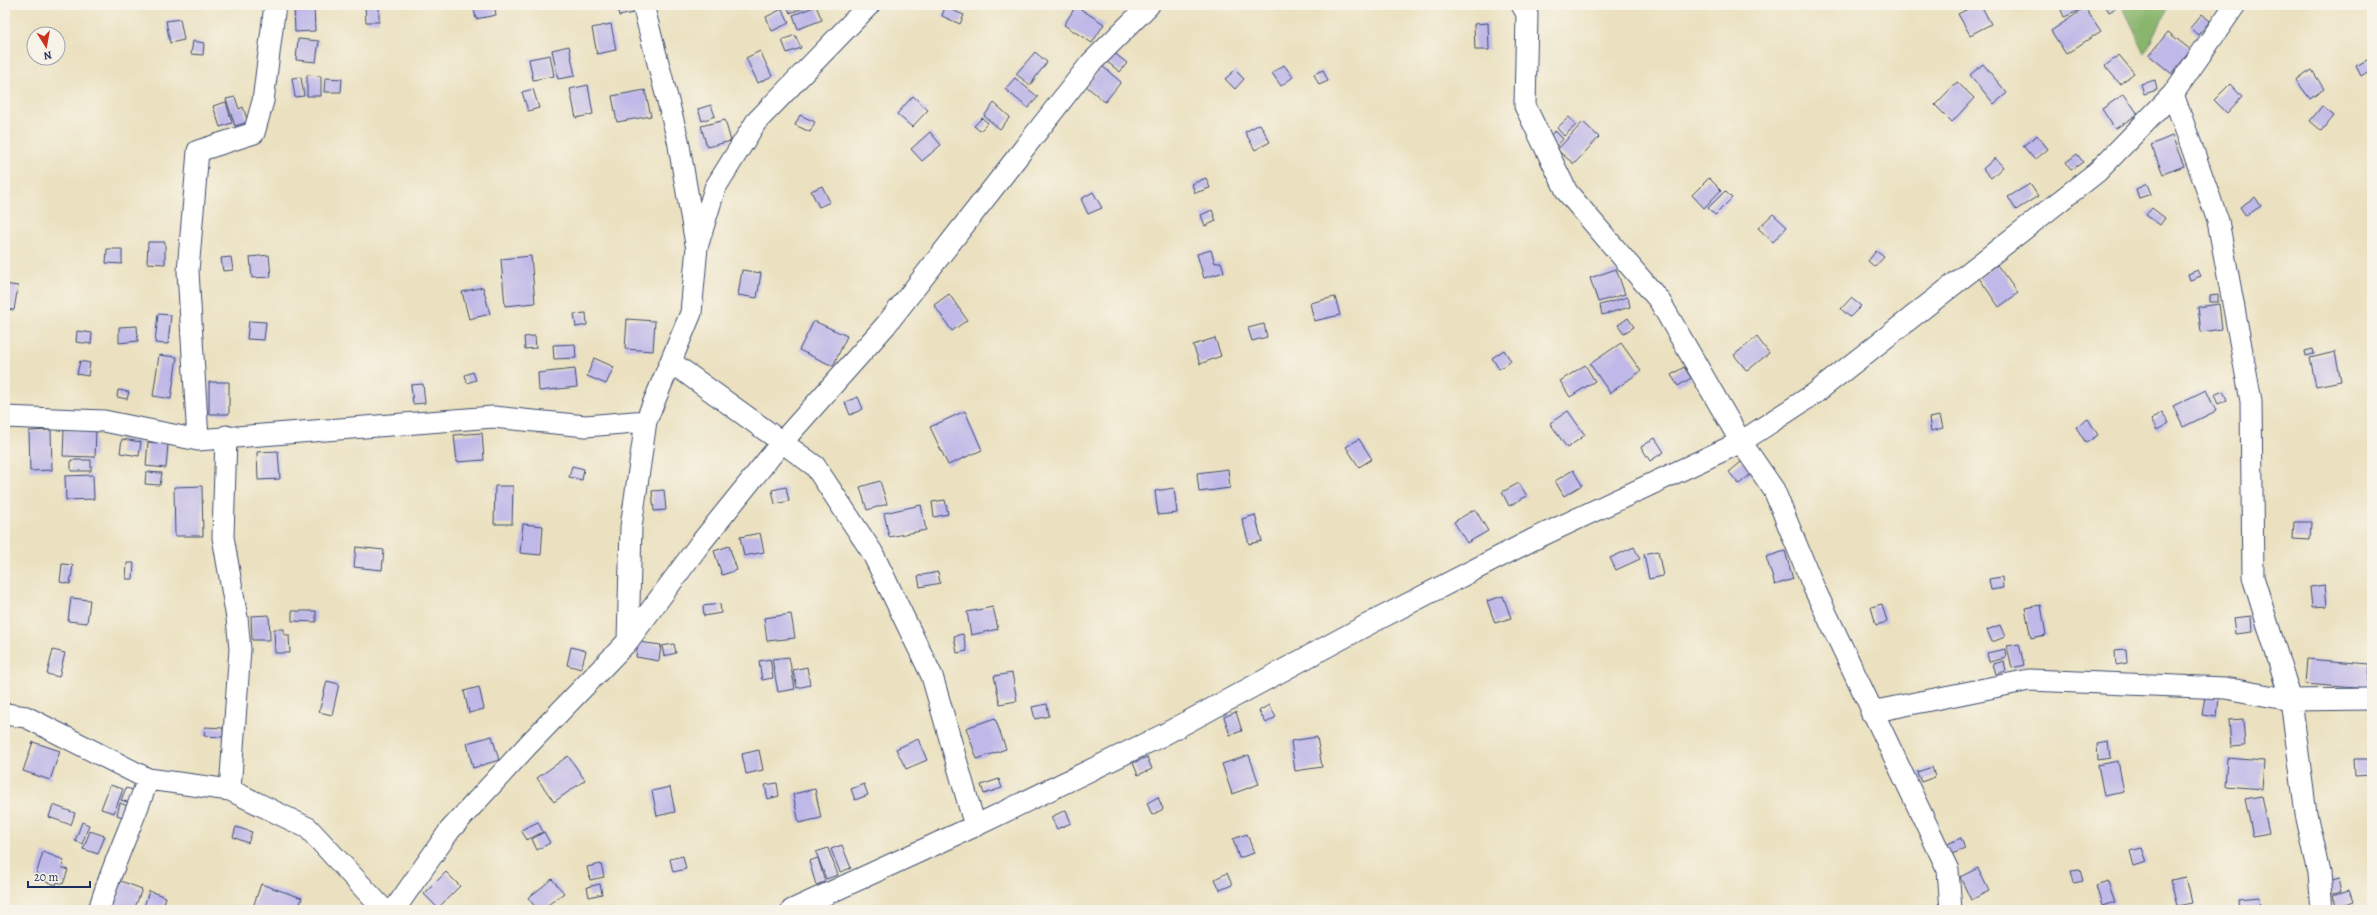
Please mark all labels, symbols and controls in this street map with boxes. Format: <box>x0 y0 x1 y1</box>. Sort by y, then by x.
north arrow <box>26 26 66 66</box>
text: N <box>42 47 53 63</box>
scale bar <box>28 863 90 889</box>
text: 20 m <box>34 869 58 885</box>

